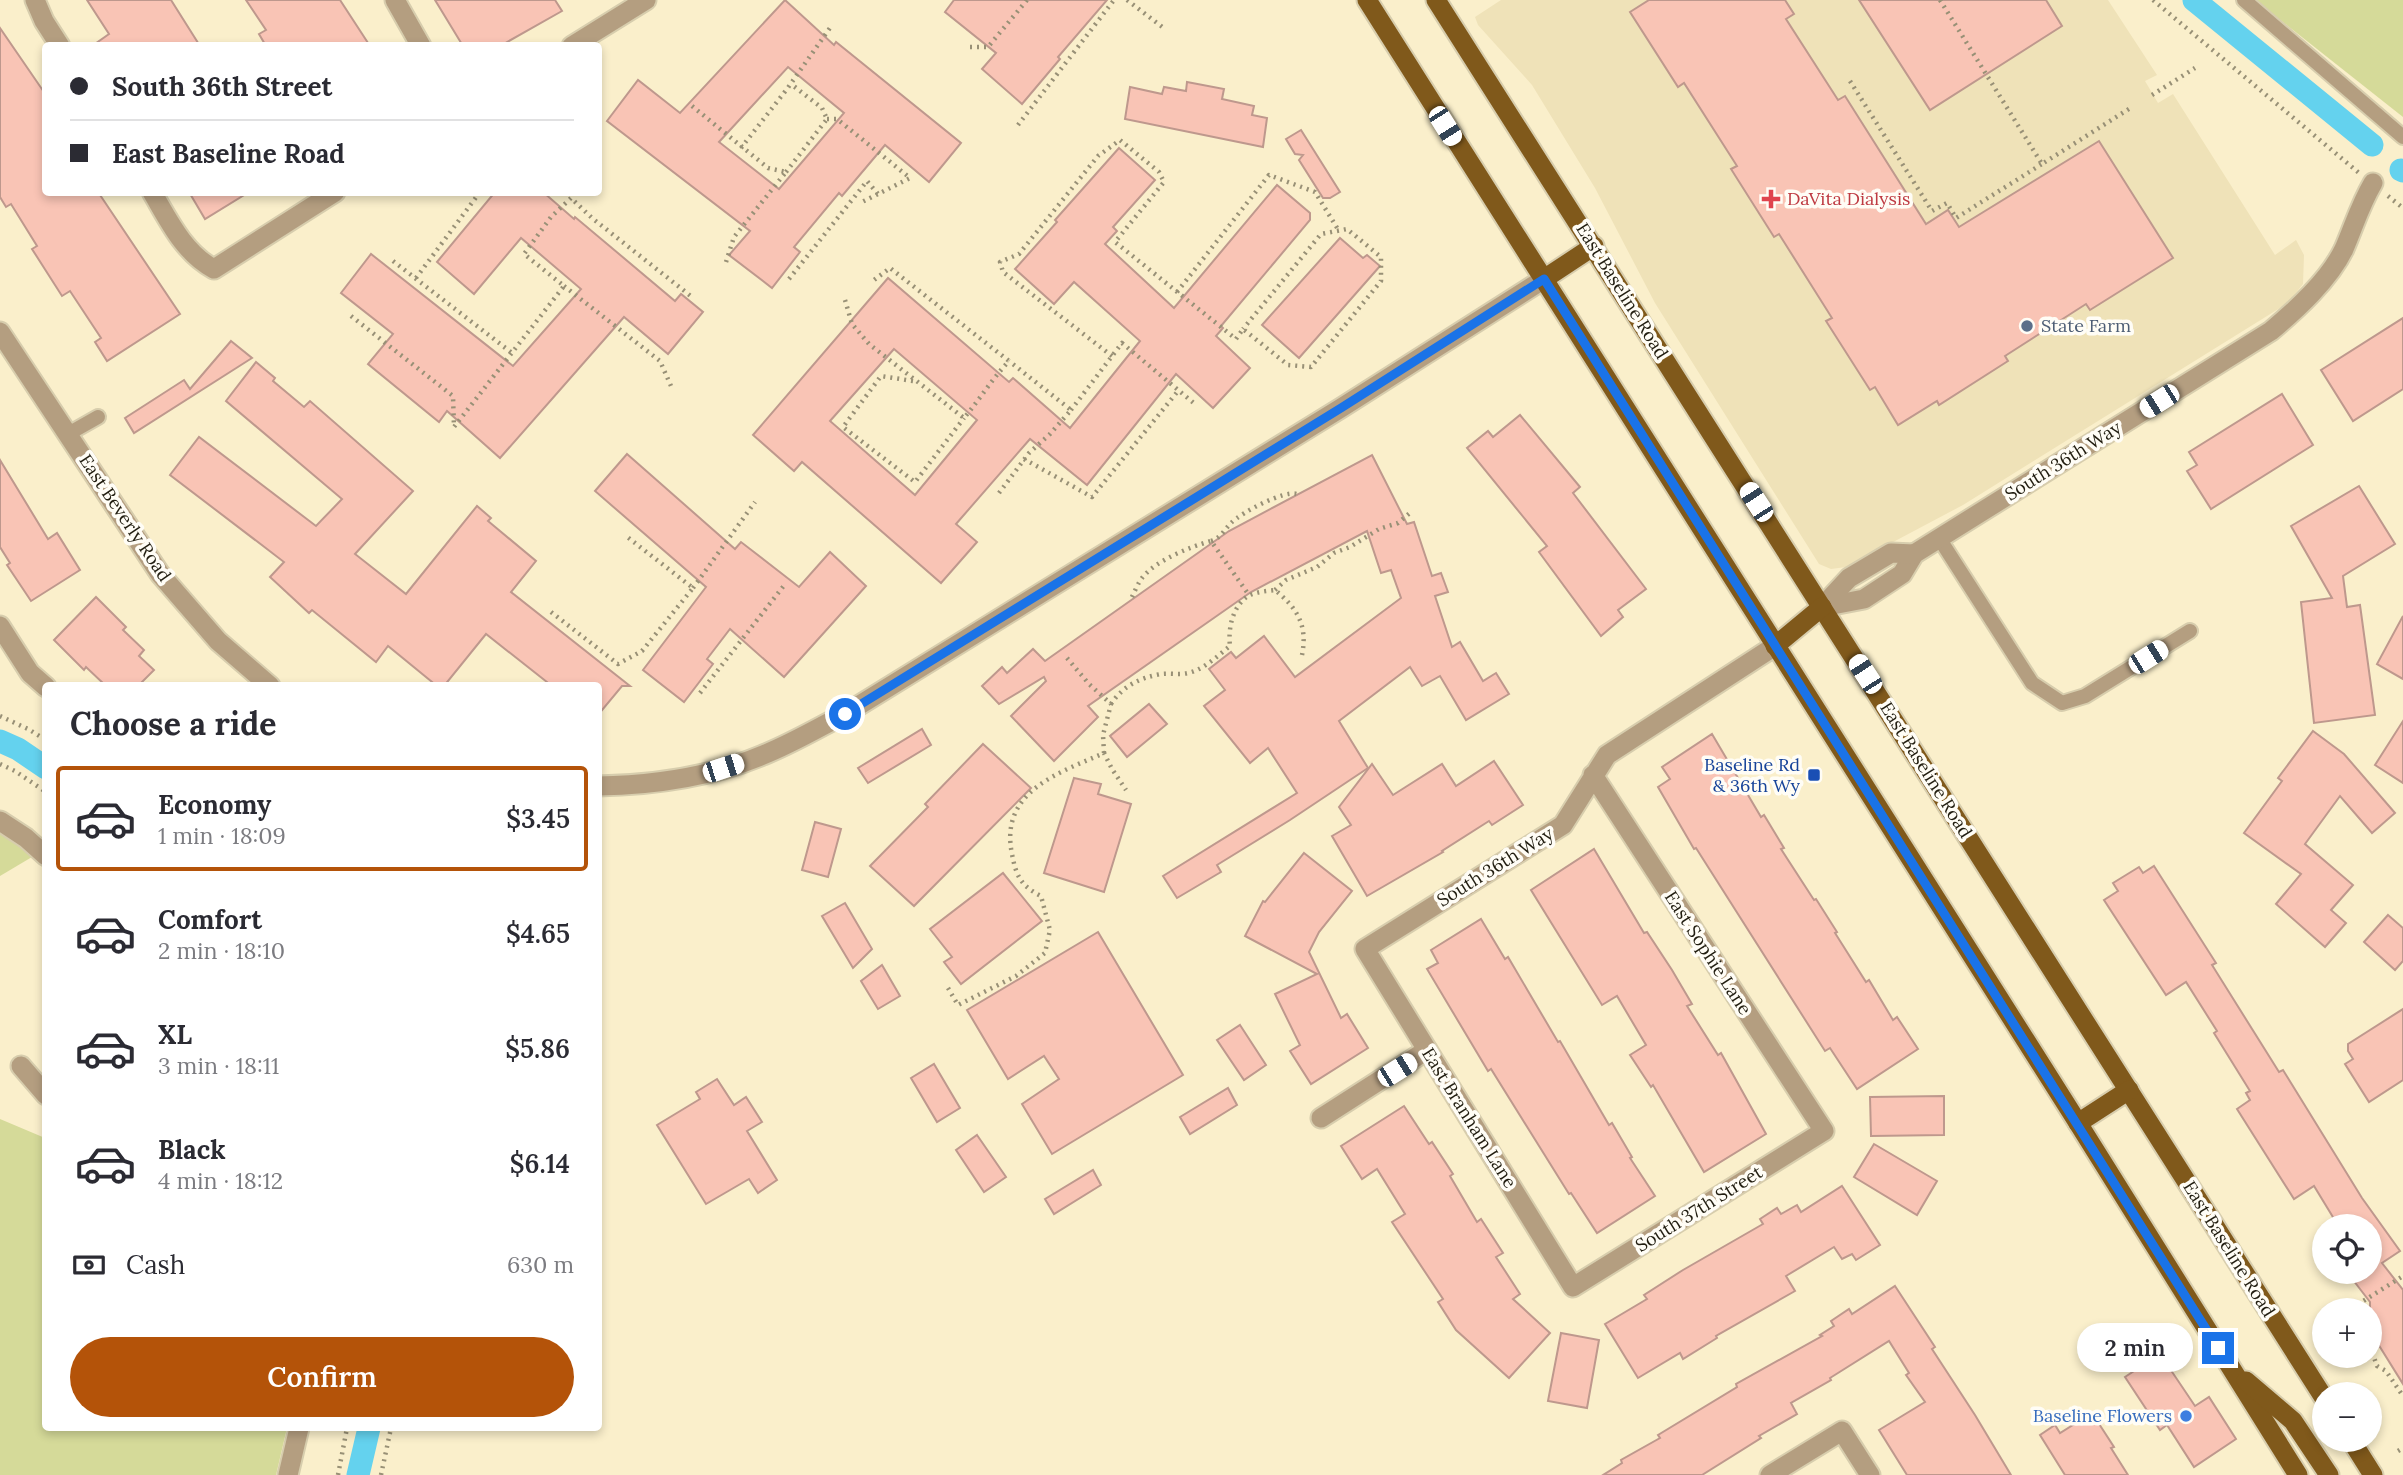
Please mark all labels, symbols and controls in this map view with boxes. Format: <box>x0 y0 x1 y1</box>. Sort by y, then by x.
text: South 36th Street <box>112 70 332 103</box>
car <box>1425 103 1466 149</box>
text: East Baseline Road <box>112 137 345 170</box>
place label: DaVita Dialysis <box>1787 187 1910 210</box>
marker: DaVita Dialysis <box>1761 189 1781 209</box>
street label: East Baseline Road <box>1571 218 1674 363</box>
place label: State Farm <box>2041 314 2131 337</box>
marker: State Farm <box>2019 318 2035 334</box>
car <box>2136 381 2183 421</box>
street label: South 36th Way <box>2000 415 2126 505</box>
street label: East Beverly Road <box>74 450 177 586</box>
car <box>1736 479 1777 525</box>
car <box>2125 637 2172 677</box>
car <box>1845 651 1886 697</box>
street label: East Baseline Road <box>1875 697 1978 842</box>
route start <box>829 698 861 730</box>
text: Choose a ride <box>70 703 277 744</box>
car <box>700 752 747 784</box>
place label: Baseline Rd & 36th Wy <box>1704 753 1800 797</box>
marker: Baseline Rd & 36th Wy <box>1806 767 1822 783</box>
icon: car <box>74 787 137 850</box>
text: Economy <box>158 788 271 821</box>
text: $3.45 <box>506 802 570 835</box>
text: 1 min · 18:09 <box>158 821 286 850</box>
street label: South 36th Way <box>1432 821 1558 911</box>
street label: East Sophie Lane <box>1660 886 1757 1019</box>
icon: car <box>74 902 137 965</box>
text: Comfort <box>158 903 262 936</box>
text: $4.65 <box>506 917 570 950</box>
text: 2 min · 18:10 <box>158 936 285 965</box>
icon: car <box>74 1017 137 1080</box>
text: XL <box>158 1018 192 1051</box>
text: $5.86 <box>505 1032 570 1065</box>
street label: East Branham Lane <box>1417 1043 1522 1192</box>
car <box>1374 1050 1421 1090</box>
text: 3 min · 18:11 <box>158 1051 280 1080</box>
icon: car <box>74 1132 137 1195</box>
text: Black <box>158 1133 226 1166</box>
text: $6.14 <box>510 1147 570 1180</box>
street label: South 37th Street <box>1631 1160 1766 1257</box>
text: 4 min · 18:12 <box>158 1166 283 1195</box>
street label: East Baseline Road <box>2178 1176 2281 1321</box>
map controls <box>2312 1214 2382 1452</box>
button: locate <box>2312 1214 2382 1284</box>
icon: cash <box>70 1246 108 1284</box>
text: Cash <box>126 1248 185 1281</box>
text: 630 m <box>507 1250 574 1279</box>
button: + <box>2312 1298 2382 1368</box>
callout: 2 min <box>2078 1324 2194 1372</box>
route end <box>2202 1332 2234 1364</box>
text: 2 min <box>2105 1333 2165 1362</box>
button: Confirm <box>70 1337 574 1417</box>
button: − <box>2312 1382 2382 1452</box>
place label: Baseline Flowers <box>2033 1404 2172 1427</box>
marker: Baseline Flowers <box>2178 1408 2194 1424</box>

